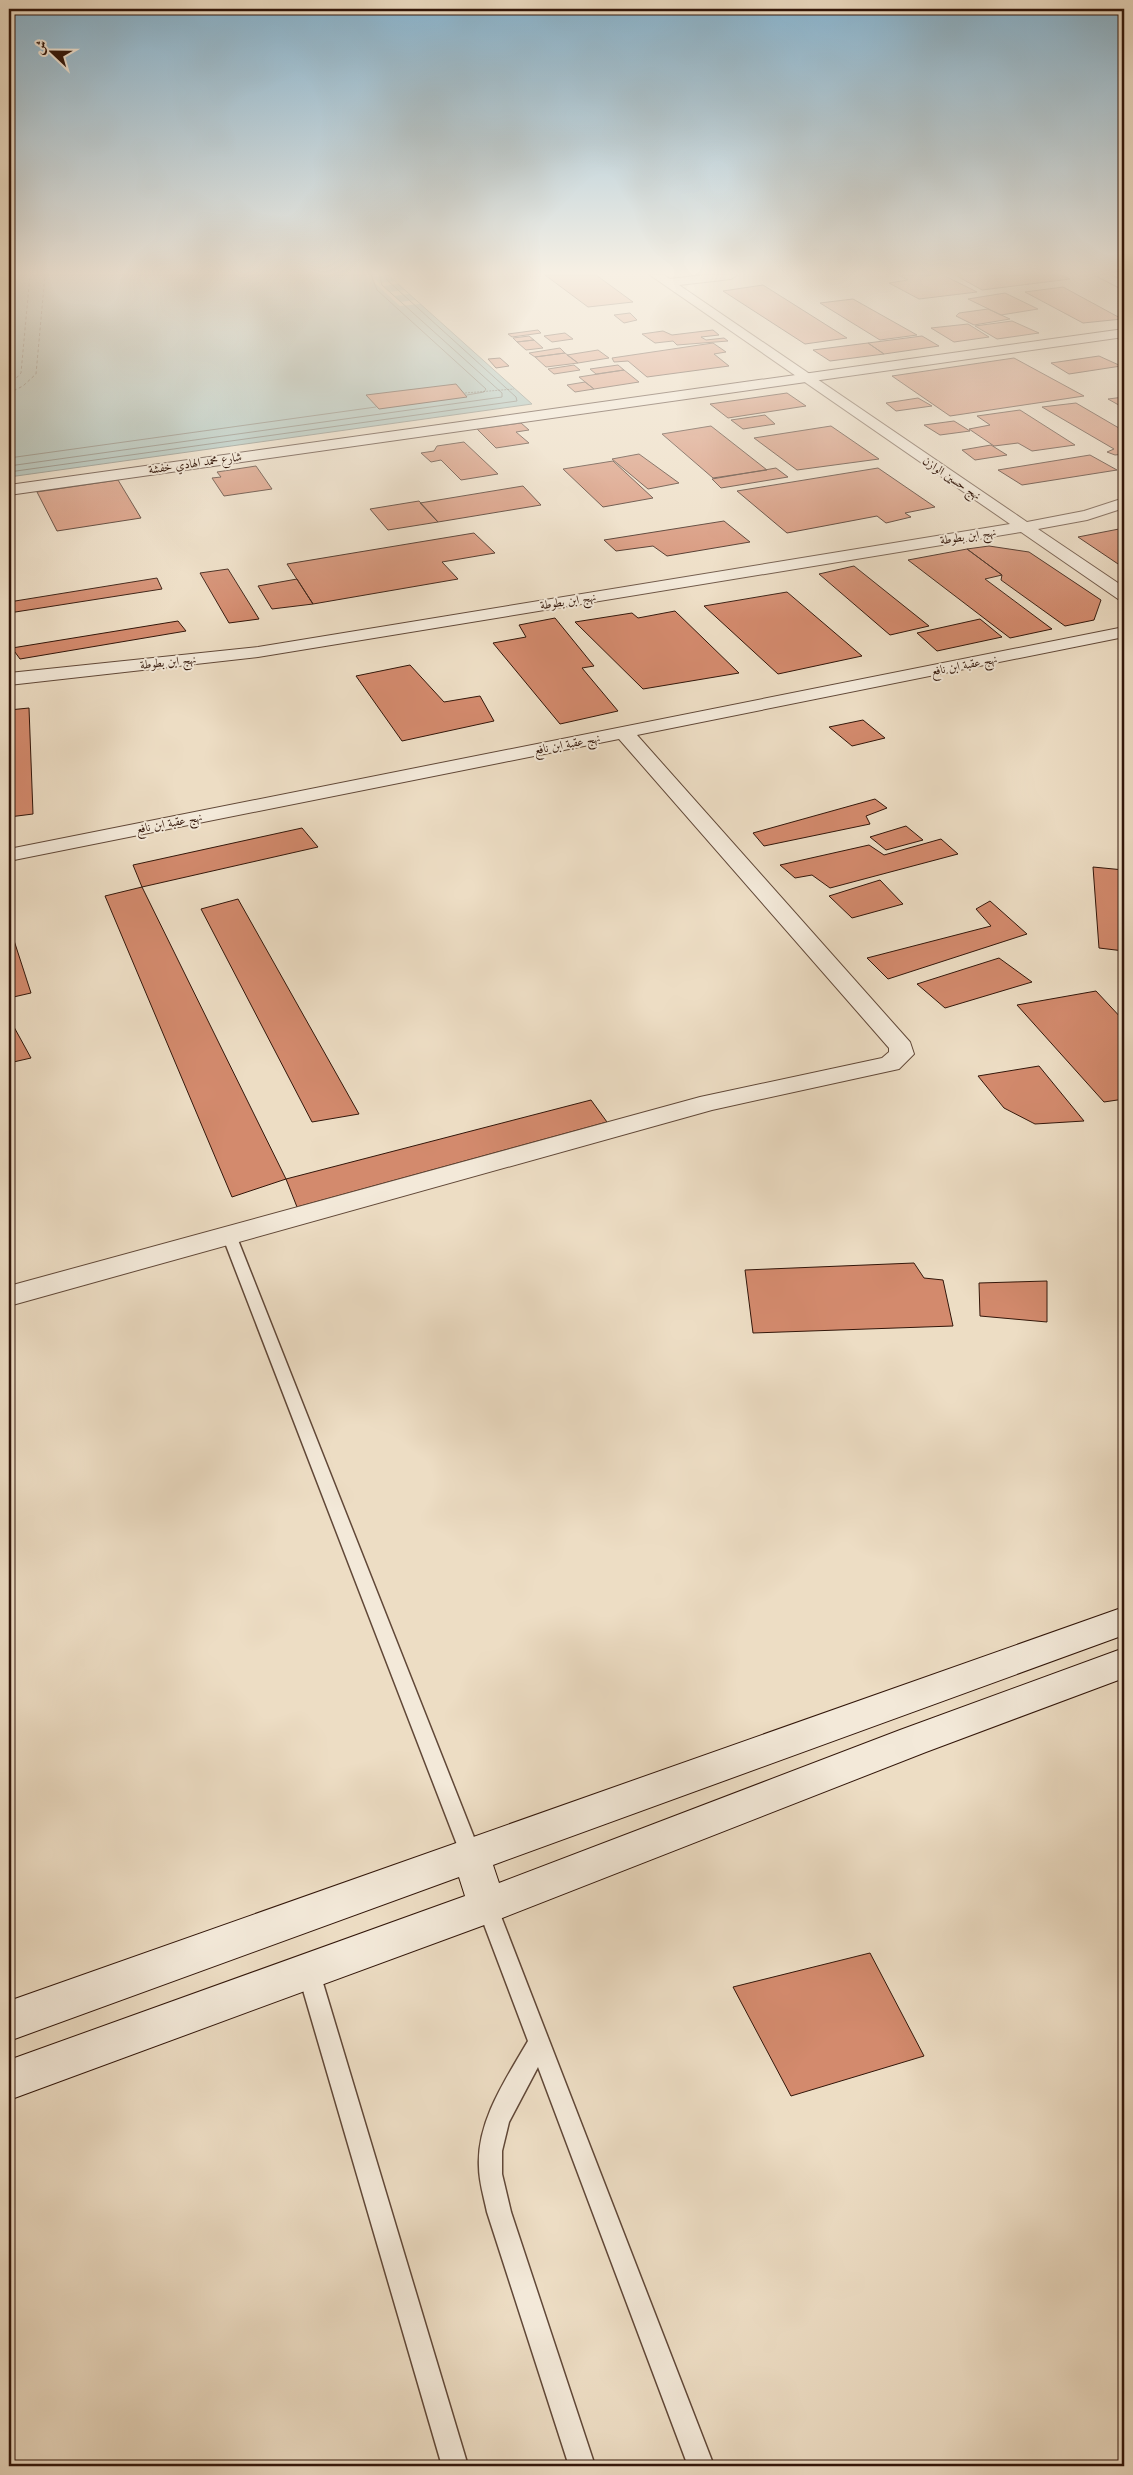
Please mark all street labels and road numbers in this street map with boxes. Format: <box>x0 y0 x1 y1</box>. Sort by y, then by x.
street label: شارع محمد الهادي خفشة <box>147 449 243 480</box>
street label: نهج حسين الوازن <box>918 453 984 506</box>
street label: نهج ابن بطوطة <box>939 524 998 551</box>
street label: نهج ابن بطوطة <box>539 589 598 616</box>
street label: نهج ابن بطوطة <box>139 651 197 676</box>
street label: نهج عقبة ابن نافع <box>929 651 999 682</box>
street label: نهج عقبة ابن نافع <box>532 730 602 761</box>
street label: نهج عقبة ابن نافع <box>134 809 204 840</box>

